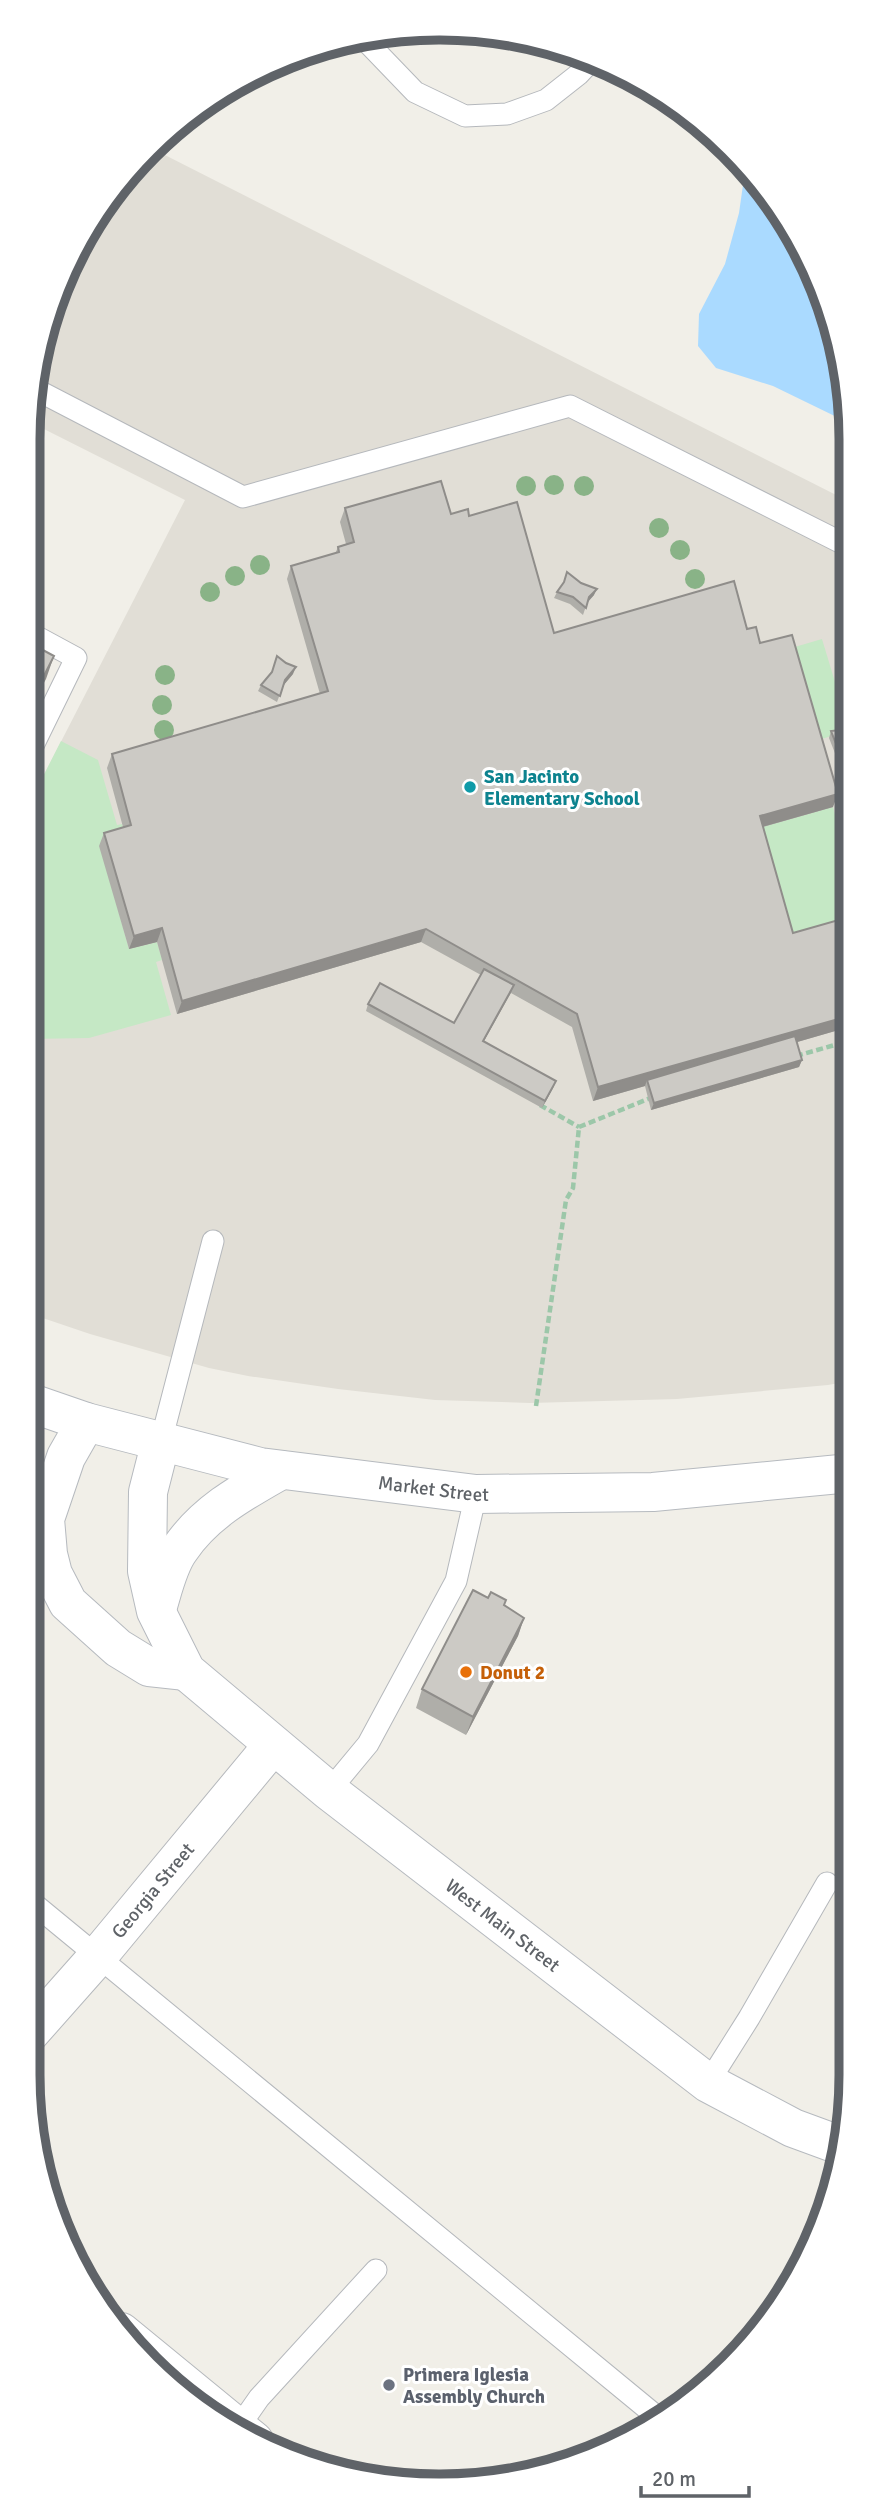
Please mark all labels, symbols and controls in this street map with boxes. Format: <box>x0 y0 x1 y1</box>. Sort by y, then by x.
place label: San Jacinto Elementary School <box>484 765 640 811</box>
marker: San Jacinto Elementary School <box>462 779 478 795</box>
street label: Market Street <box>377 1471 489 1507</box>
place label: Donut 2 <box>480 1661 545 1685</box>
marker: Donut 2 <box>458 1664 474 1680</box>
street label: Georgia Street <box>107 1838 200 1944</box>
street label: West Main Street <box>440 1874 565 1978</box>
place label: Primera Iglesia Assembly Church <box>403 2363 545 2409</box>
marker: Primera Iglesia Assembly Church <box>381 2377 397 2393</box>
scale bar <box>641 2454 750 2498</box>
text: 20 m <box>652 2466 696 2492</box>

